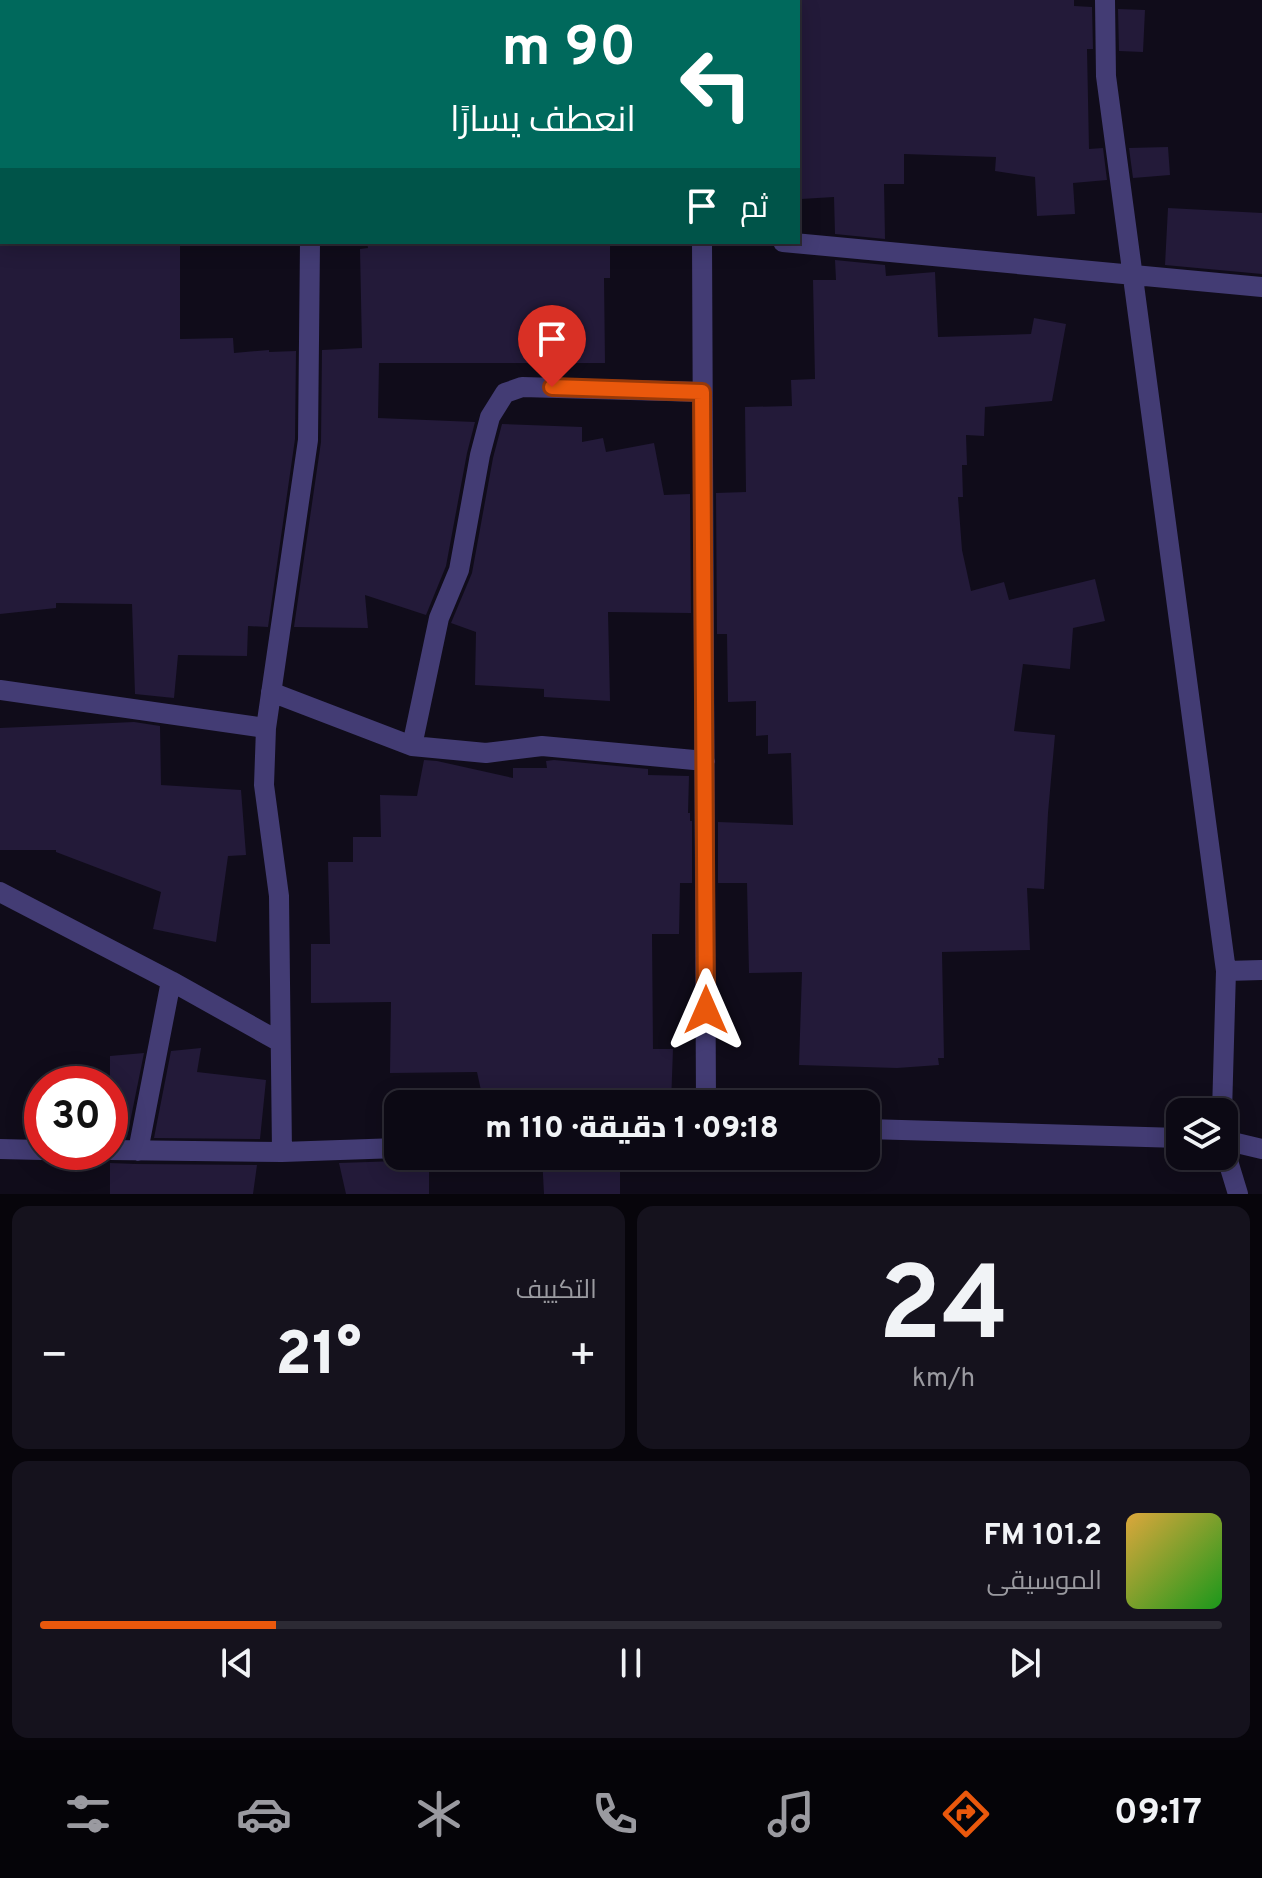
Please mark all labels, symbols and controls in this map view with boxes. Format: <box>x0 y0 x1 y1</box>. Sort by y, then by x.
text: 90 m <box>501 15 636 85</box>
icon: left <box>664 32 768 136</box>
text: انعطف يسارًا <box>450 99 636 145</box>
icon: arrive <box>680 184 724 228</box>
text: ثم <box>740 191 768 228</box>
pin <box>518 305 586 387</box>
icon: arrive <box>530 317 574 361</box>
position arrow <box>664 968 748 1052</box>
speed limit sign: 30 <box>24 1066 128 1170</box>
map controls <box>1166 1098 1238 1170</box>
button: layers <box>1166 1098 1238 1170</box>
text: 09:18 · 1 دقيقة · 110 m <box>485 1111 779 1148</box>
text: 24 <box>878 1245 1009 1377</box>
text: التكييف <box>515 1275 597 1308</box>
text: 21° <box>275 1320 362 1396</box>
text: − <box>40 1330 68 1386</box>
text: + <box>569 1330 597 1386</box>
text: km/h <box>912 1363 975 1396</box>
text: 101.2 FM <box>983 1518 1102 1555</box>
text: الموسيقى <box>987 1566 1102 1599</box>
icon: previous <box>215 1641 259 1685</box>
icon: pause <box>609 1641 653 1685</box>
icon: next <box>1003 1641 1047 1685</box>
icon: filters <box>60 1786 116 1842</box>
icon: car <box>236 1786 292 1842</box>
icon: climate <box>411 1786 467 1842</box>
icon: phone <box>587 1786 643 1842</box>
icon: music <box>763 1786 819 1842</box>
icon: directions <box>938 1786 994 1842</box>
text: 09:17 <box>1114 1791 1202 1837</box>

